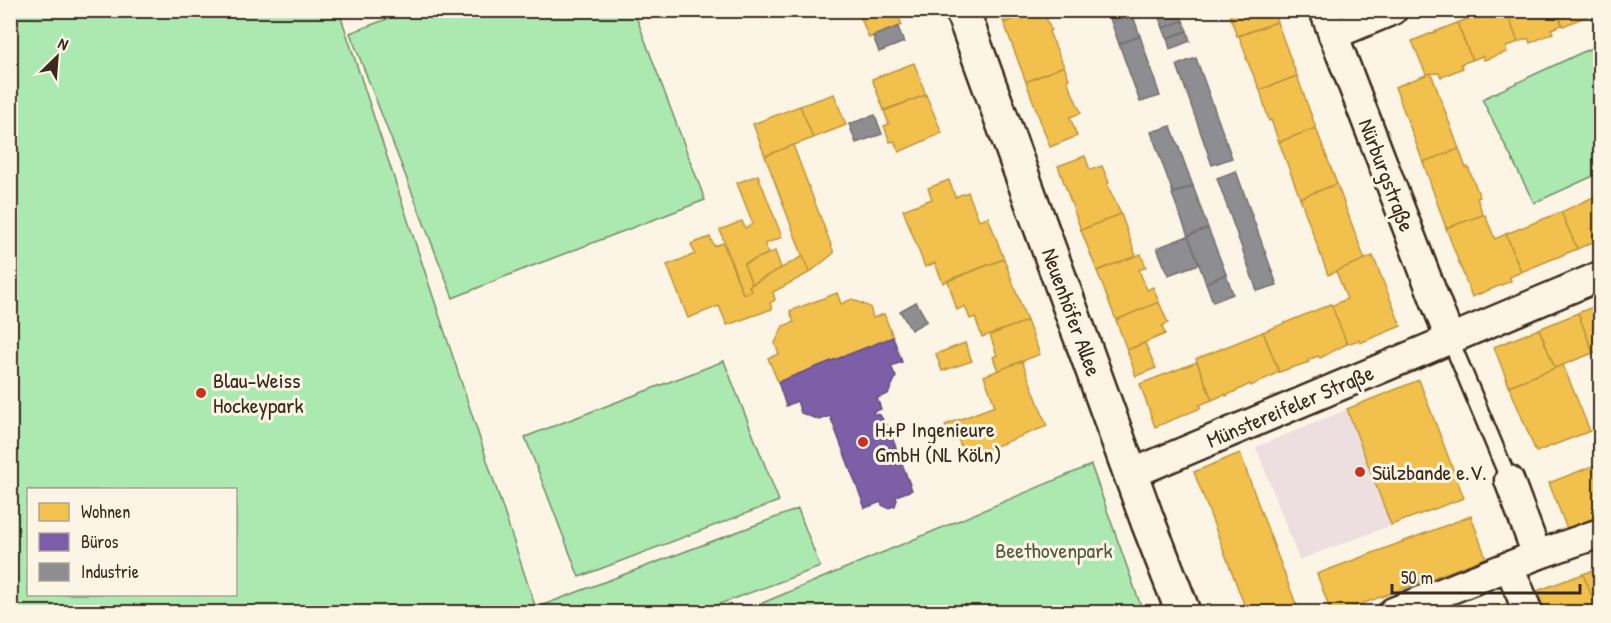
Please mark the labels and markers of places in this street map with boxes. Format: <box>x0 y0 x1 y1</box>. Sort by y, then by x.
place label: Blau-Weiss Hockeypark <box>213 365 304 420</box>
marker: Blau-Weiss Hockeypark <box>194 386 208 400</box>
place label: H+P Ingenieure GmbH (NL Köln) <box>875 414 1001 469</box>
marker: H+P Ingenieure GmbH (NL Köln) <box>856 435 870 449</box>
place label: Sülzbande e.V. <box>1372 457 1487 487</box>
marker: Sülzbande e.V. <box>1353 465 1367 479</box>

